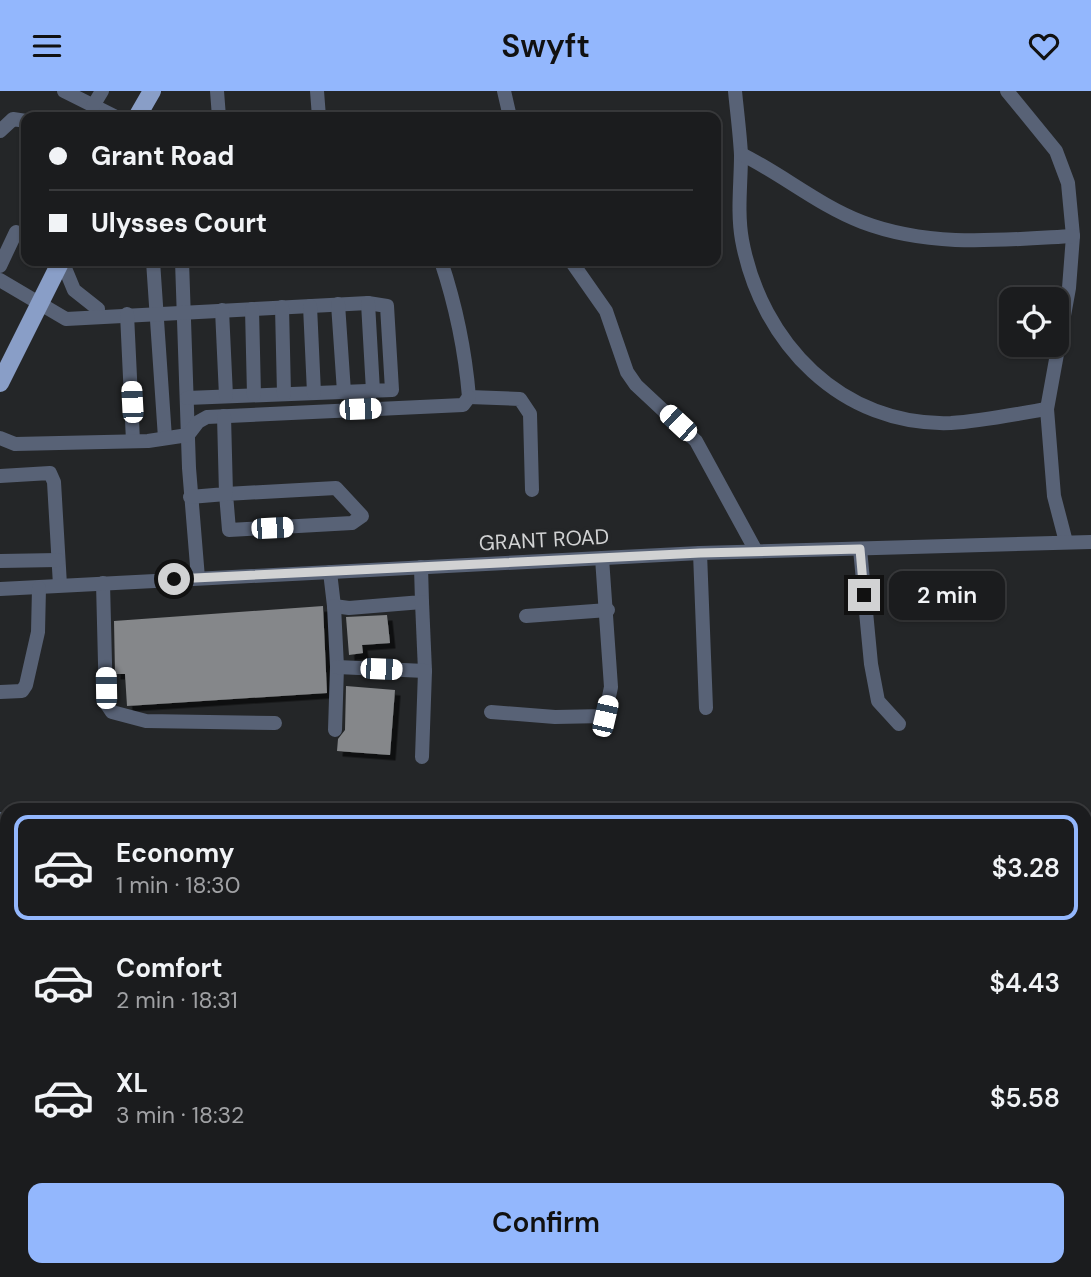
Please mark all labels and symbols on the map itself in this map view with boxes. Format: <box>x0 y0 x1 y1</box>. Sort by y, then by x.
car <box>121 380 144 424</box>
car <box>339 398 382 420</box>
car <box>656 401 701 445</box>
car <box>251 516 294 540</box>
street label: GRANT ROAD <box>478 523 610 557</box>
route start <box>158 563 190 595</box>
callout: 2 min <box>888 571 1004 619</box>
route end <box>848 579 880 611</box>
car <box>360 658 403 680</box>
car <box>96 667 117 709</box>
car <box>591 693 620 739</box>

